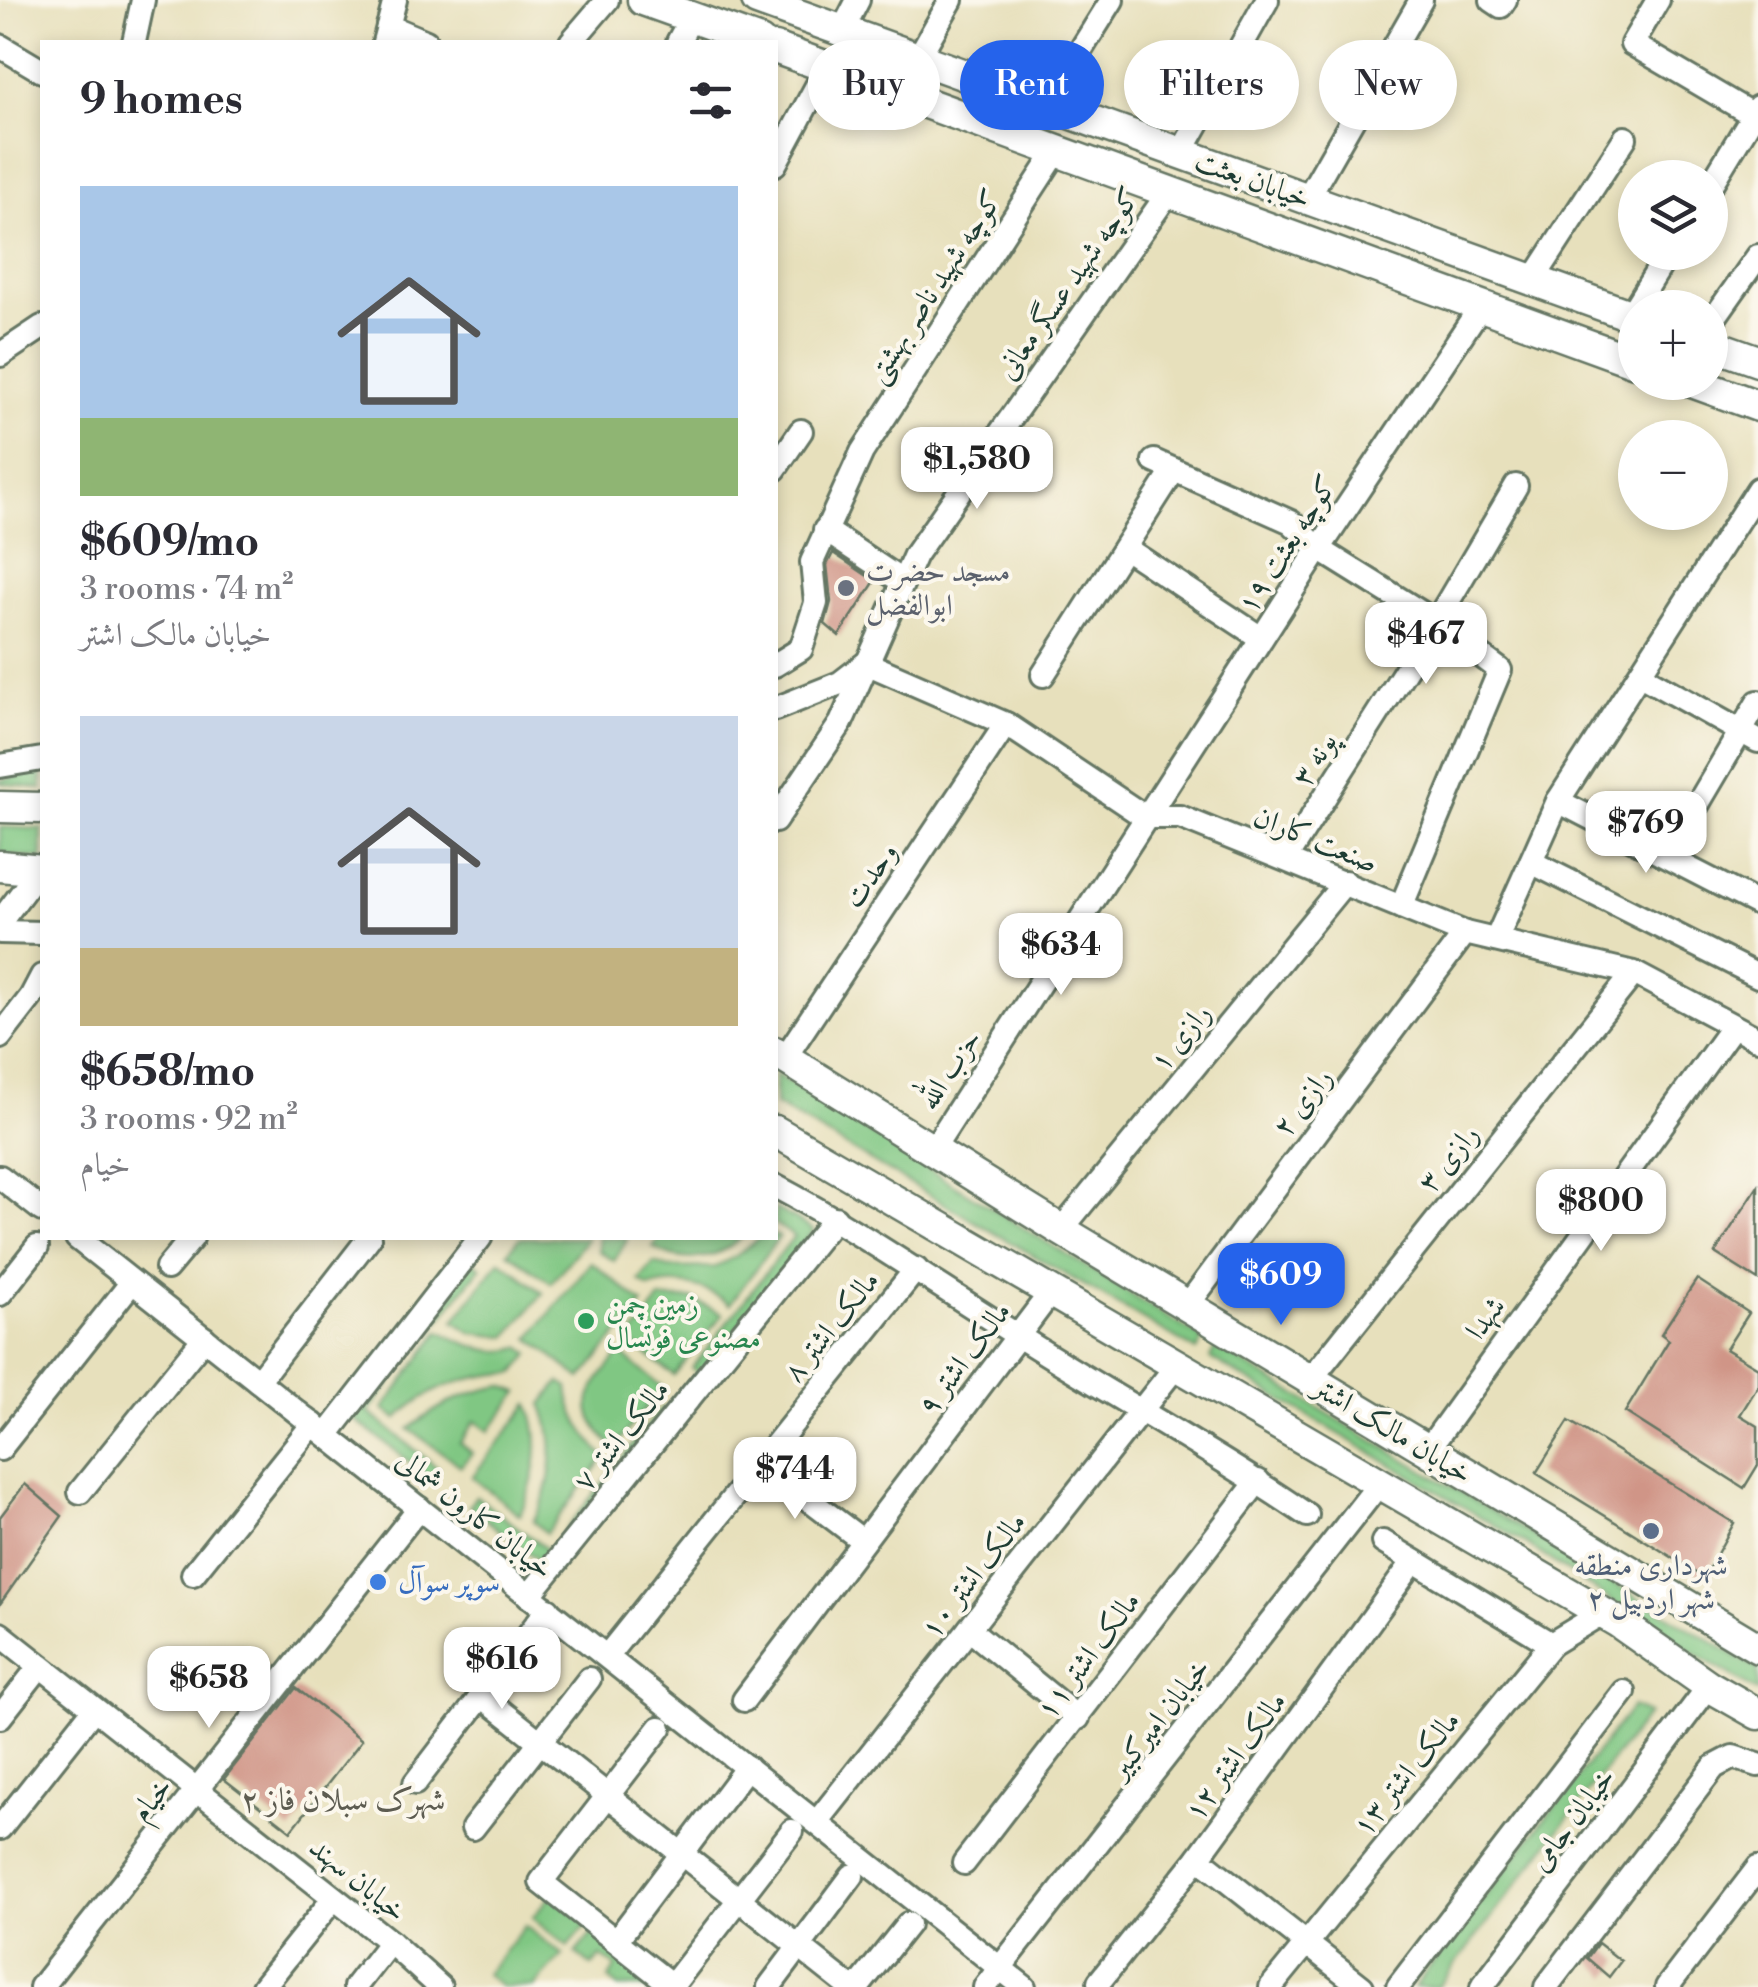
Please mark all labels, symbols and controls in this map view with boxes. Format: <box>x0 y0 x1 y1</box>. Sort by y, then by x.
chip: Buy <box>808 40 940 130</box>
chip: Rent <box>960 40 1104 130</box>
chip: Filters <box>1124 40 1299 130</box>
chip: New <box>1319 40 1457 130</box>
icon: filters <box>683 73 738 128</box>
text: 9 homes <box>80 74 243 127</box>
street label: خیابان بعثت <box>1190 142 1316 218</box>
map controls <box>1618 160 1728 530</box>
button: layers <box>1618 160 1728 270</box>
street label: کوچه شهید عسگر معانی <box>988 180 1150 388</box>
street label: کوچه شهید ناصر بهشتی <box>858 182 1013 392</box>
icon: home <box>319 251 499 431</box>
button: + <box>1618 290 1728 400</box>
button: − <box>1618 420 1728 530</box>
pin: $1,580 <box>896 427 1058 512</box>
text: $1,580 <box>923 439 1031 479</box>
street label: کوچه بعثت ۱۹ <box>1229 468 1348 622</box>
text: $609/mo <box>80 516 259 569</box>
place label: مسجد حضرت ابوالفضل <box>866 553 1010 626</box>
text: 3 rooms · 74 m² <box>80 569 293 609</box>
marker: مسجد حضرت ابوالفضل <box>835 577 857 599</box>
pin: $467 <box>1367 602 1485 687</box>
text: $467 <box>1387 614 1465 654</box>
text: خیابان مالک اشتر <box>80 615 271 655</box>
street label: پونه ۳ <box>1284 724 1348 794</box>
icon: home <box>319 781 499 961</box>
pin: $769 <box>1587 791 1705 876</box>
street label: صنعت کاران <box>1248 798 1383 882</box>
text: $769 <box>1608 803 1684 843</box>
street label: وحدت <box>835 835 907 916</box>
pin: $634 <box>1002 913 1120 998</box>
text: $634 <box>1021 925 1101 965</box>
street label: رازی ۱ <box>1142 996 1220 1080</box>
street label: حزب الله <box>905 1019 990 1117</box>
text: $658/mo <box>80 1046 255 1099</box>
street label: رازی ۲ <box>1264 1060 1341 1145</box>
text: 3 rooms · 92 m² <box>80 1099 298 1139</box>
street label: رازی ۳ <box>1410 1117 1488 1201</box>
text: خیام <box>80 1145 131 1185</box>
pin: $800 <box>1542 1169 1660 1254</box>
text: $800 <box>1558 1181 1644 1221</box>
pin: $609 <box>1222 1243 1340 1328</box>
text: $609 <box>1240 1255 1322 1295</box>
street label: مالک اشتر ۸ <box>775 1263 888 1390</box>
place label: زمین چمن مصنوعی فوتسال <box>606 1286 761 1358</box>
street label: شهدا <box>1457 1289 1514 1348</box>
street label: مالک اشتر ۹ <box>910 1294 1020 1423</box>
marker: زمین چمن مصنوعی فوتسال <box>575 1310 597 1332</box>
street label: خیابان مالک اشتر <box>1303 1367 1479 1493</box>
street label: مالک اشتر ۷ <box>565 1372 678 1499</box>
pin: $744 <box>736 1437 854 1522</box>
street label: خیابان کارون شمالی <box>388 1441 561 1588</box>
text: $744 <box>755 1449 835 1489</box>
street label: مالک اشتر ۱۰ <box>912 1505 1035 1647</box>
marker: شهرداری منطقه ۲ شهر اردبیل <box>1640 1520 1662 1542</box>
place label: شهرداری منطقه ۲ شهر اردبیل <box>1574 1547 1728 1620</box>
place label: سوپر سوآل <box>398 1564 500 1602</box>
marker: سوپر سوآل <box>367 1571 389 1593</box>
street label: مالک اشتر ۱۱ <box>1028 1584 1149 1727</box>
pin: $616 <box>443 1627 561 1712</box>
text: $616 <box>466 1639 538 1679</box>
pin: $658 <box>150 1646 268 1731</box>
street label: خیابان امیرکبیر <box>1099 1650 1219 1789</box>
text: $658 <box>169 1658 249 1698</box>
street label: مالک اشتر ۱۲ <box>1176 1684 1295 1829</box>
street label: مالک اشتر ۱۳ <box>1345 1703 1469 1844</box>
street label: خیابان جامی <box>1521 1760 1624 1879</box>
street label: خیام <box>122 1769 186 1834</box>
district label: شهرک سبلان فاز ۲ <box>241 1780 445 1820</box>
street label: خیابان سهند <box>301 1829 414 1931</box>

